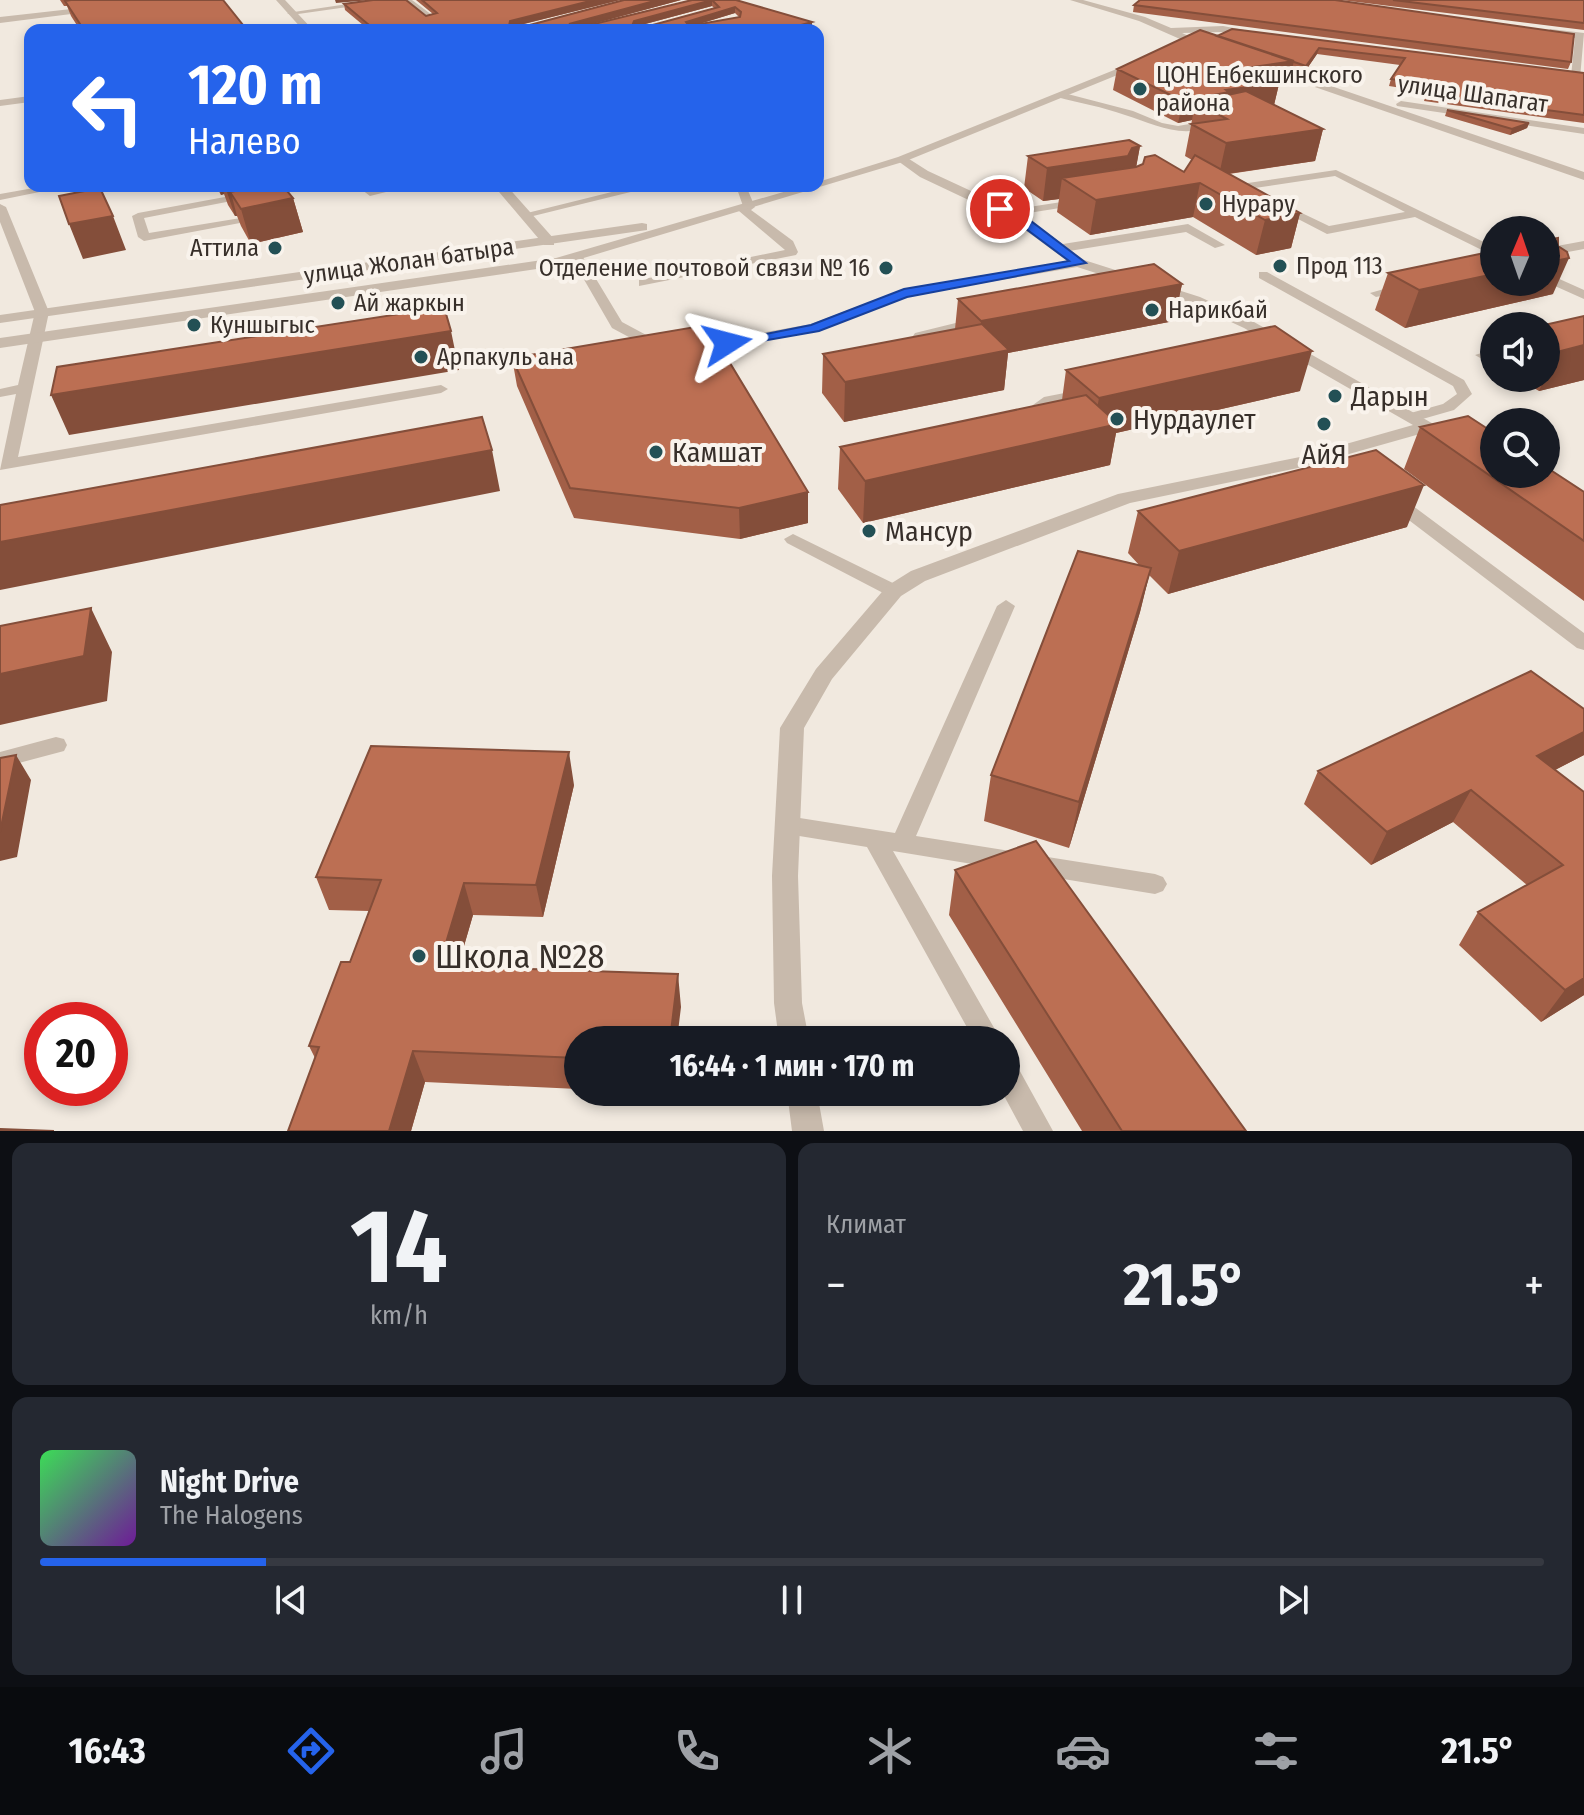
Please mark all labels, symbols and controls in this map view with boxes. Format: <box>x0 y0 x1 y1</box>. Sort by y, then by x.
text: 120 m <box>188 52 323 119</box>
icon: left <box>56 56 160 160</box>
place label: ЦОН Енбекшинского района <box>1156 61 1363 117</box>
street label: улица Шапагат <box>1396 70 1550 118</box>
marker: ЦОН Енбекшинского района <box>1131 80 1149 98</box>
text: Налево <box>188 120 301 164</box>
pin <box>966 175 1034 243</box>
icon: arrive <box>978 187 1022 231</box>
place label: Нурару <box>1222 190 1295 218</box>
marker: Нурару <box>1197 195 1215 213</box>
north arrow <box>1480 216 1560 296</box>
map controls <box>1480 216 1560 488</box>
street label: улица Жолан батыра <box>302 232 516 290</box>
place label: Аттила <box>190 234 259 262</box>
marker: Аттила <box>266 239 284 257</box>
place label: Прод 113 <box>1296 252 1383 280</box>
place label: Отделение почтовой связи № 16 <box>539 254 870 282</box>
marker: Прод 113 <box>1271 257 1289 275</box>
marker: Отделение почтовой связи № 16 <box>877 259 895 277</box>
place label: Ай жаркын <box>354 289 465 317</box>
marker: Ай жаркын <box>329 294 347 312</box>
place label: Нарикбай <box>1168 296 1268 324</box>
position arrow <box>685 301 769 385</box>
marker: Нарикбай <box>1143 301 1161 319</box>
place label: Куншыгыс <box>210 311 315 339</box>
button: sound <box>1480 312 1560 392</box>
marker: Куншыгыс <box>185 316 203 334</box>
place label: Арпакуль ана <box>437 343 574 371</box>
marker: Арпакуль ана <box>412 348 430 366</box>
place label: Дарын <box>1350 380 1429 413</box>
marker: Дарын <box>1326 387 1344 405</box>
place label: Нурдаулет <box>1133 403 1256 436</box>
button: search <box>1480 408 1560 488</box>
marker: Нурдаулет <box>1108 410 1126 428</box>
marker: АйЯ <box>1315 415 1333 433</box>
place label: Камшат <box>672 436 763 469</box>
place label: АйЯ <box>1301 438 1347 471</box>
marker: Камшат <box>647 443 665 461</box>
place label: Мансур <box>885 515 973 548</box>
marker: Мансур <box>860 522 878 540</box>
place label: Школа №28 <box>435 936 605 977</box>
marker: Школа №28 <box>410 947 428 965</box>
speed limit sign: 20 <box>24 1002 128 1106</box>
text: 16:44 · 1 мин · 170 m <box>670 1048 914 1084</box>
text: 14 <box>350 1185 448 1310</box>
text: Климат <box>826 1209 906 1240</box>
text: 21.5° <box>1123 1249 1247 1321</box>
text: − <box>826 1259 846 1312</box>
text: + <box>1524 1259 1544 1312</box>
text: km/h <box>370 1300 428 1331</box>
text: Night Drive <box>160 1464 299 1500</box>
text: The Halogens <box>160 1500 303 1531</box>
icon: previous <box>269 1578 313 1622</box>
icon: pause <box>770 1578 814 1622</box>
icon: next <box>1271 1578 1315 1622</box>
icon: directions <box>283 1723 339 1779</box>
icon: music <box>476 1723 532 1779</box>
icon: phone <box>669 1723 725 1779</box>
icon: climate <box>862 1723 918 1779</box>
icon: car <box>1055 1723 1111 1779</box>
icon: filters <box>1248 1723 1304 1779</box>
text: 16:43 <box>69 1729 146 1773</box>
text: 21.5° <box>1441 1729 1515 1773</box>

